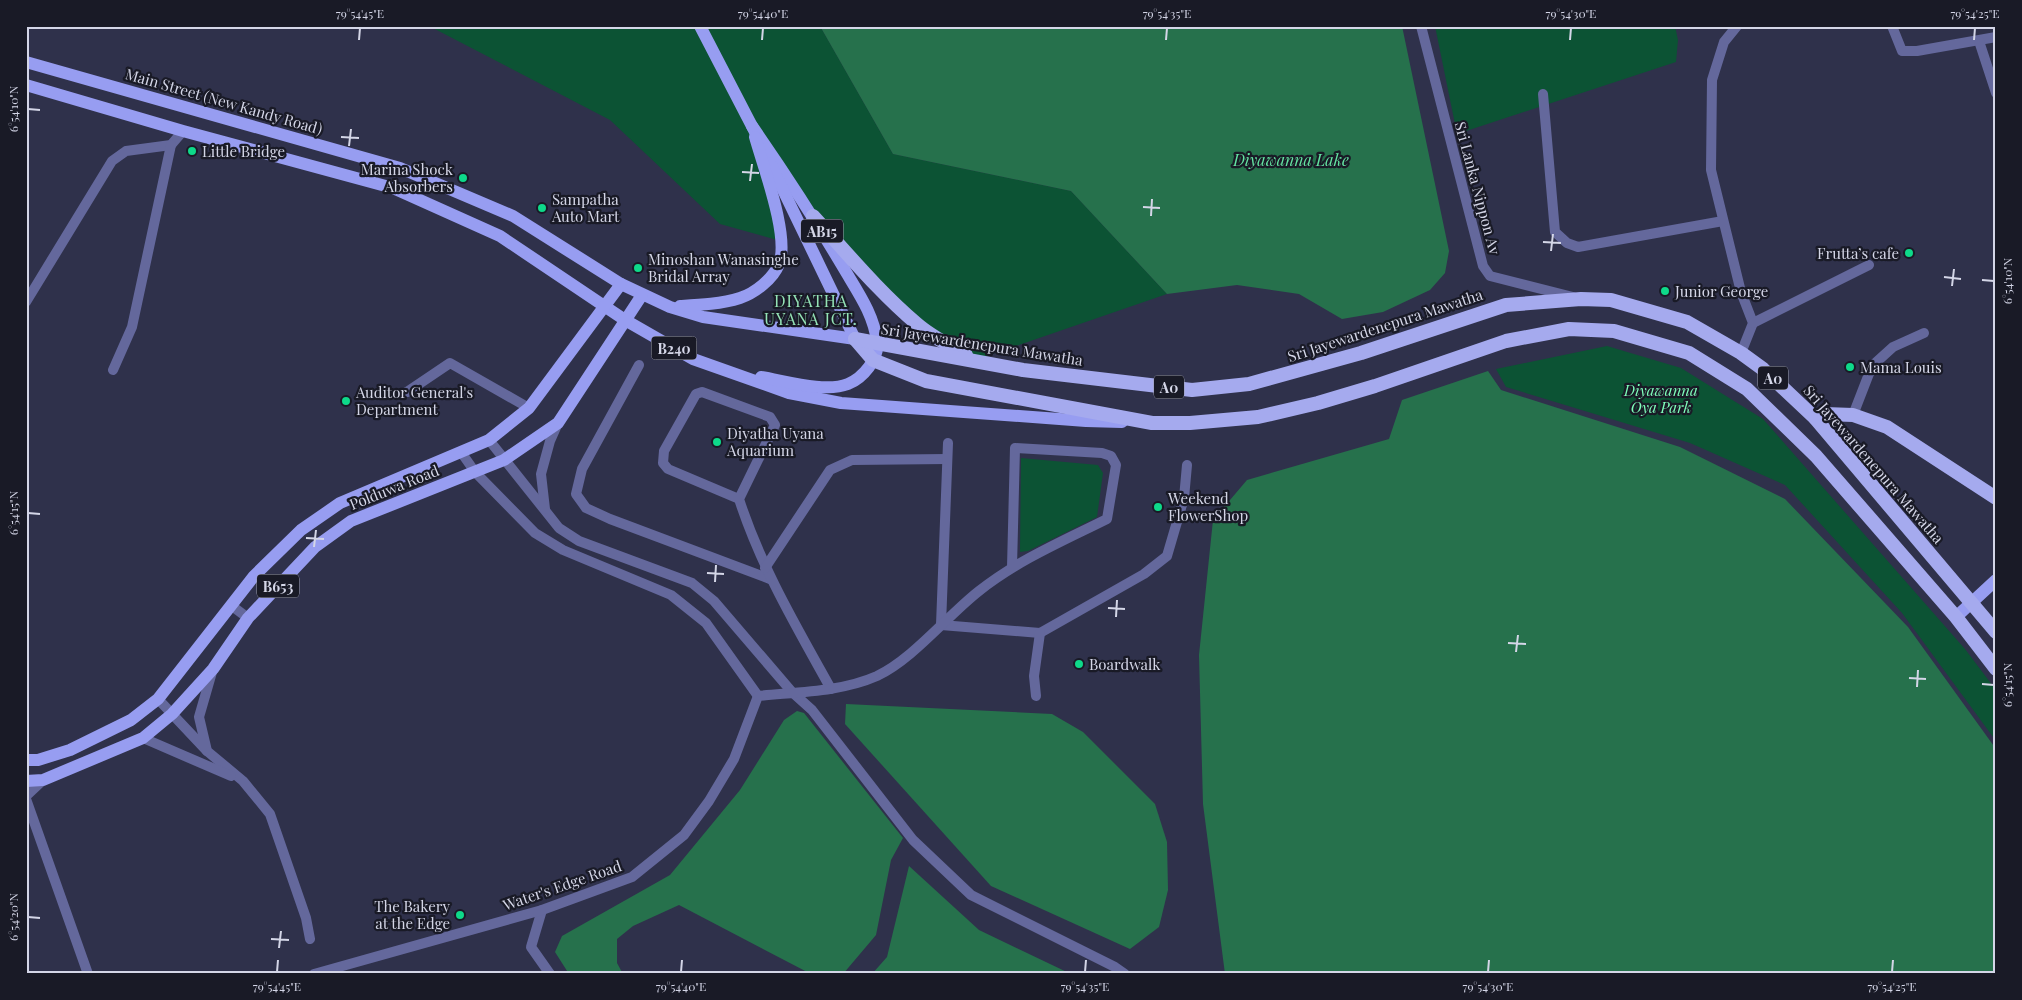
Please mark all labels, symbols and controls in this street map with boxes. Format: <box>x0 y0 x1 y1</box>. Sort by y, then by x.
text: 79°54'45"E <box>336 5 384 21</box>
text: 79°54'40"E <box>738 5 788 21</box>
text: 79°54'35"E <box>1143 5 1191 21</box>
text: 79°54'30"E <box>1546 5 1596 21</box>
text: 79°54'25"E <box>1950 5 2000 21</box>
street label: Main Street (New Kandy Road) <box>123 63 325 139</box>
text: 6°54'10"N <box>5 85 21 132</box>
street label: Sri Lanka Nippon Av <box>1451 119 1506 257</box>
place label: Little Bridge <box>202 141 285 161</box>
marker: Little Bridge <box>186 145 198 157</box>
water label: Diyawanna Lake <box>1232 149 1349 170</box>
place label: Marina Shock Absorbers <box>361 159 454 196</box>
marker: Marina Shock Absorbers <box>457 172 469 184</box>
place label: Sampatha Auto Mart <box>551 189 620 226</box>
marker: Sampatha Auto Mart <box>536 202 548 214</box>
road number: AB15 <box>801 220 843 242</box>
place label: Frutta’s cafe <box>1817 243 1899 263</box>
marker: Frutta’s cafe <box>1903 247 1915 259</box>
place label: Minoshan Wanasinghe Bridal Array <box>648 249 799 286</box>
text: 6°54'10"N <box>1999 257 2015 304</box>
marker: Minoshan Wanasinghe Bridal Array <box>632 262 644 274</box>
place label: Junior George <box>1674 281 1768 301</box>
street label: Sri Jayewardenepura Mawatha <box>1285 284 1486 366</box>
marker: Junior George <box>1659 285 1671 297</box>
district label: DIYATHA UYANA JCT. <box>764 290 858 329</box>
street label: Sri Jayewardenepura Mawatha <box>880 318 1085 370</box>
road number: B240 <box>652 336 696 359</box>
place label: Mama Louis <box>1860 357 1942 377</box>
marker: Mama Louis <box>1844 361 1856 373</box>
road number: A0 <box>1758 366 1788 389</box>
road number: A0 <box>1154 376 1184 398</box>
park label: Diyawanna Oya Park <box>1623 380 1698 417</box>
street label: Sri Jayewardenepura Mawatha <box>1800 380 1949 548</box>
place label: Auditor General's Department <box>355 382 473 419</box>
marker: Auditor General's Department <box>340 395 352 407</box>
place label: Diyatha Uyana Aquarium <box>726 423 824 460</box>
marker: Diyatha Uyana Aquarium <box>711 436 723 448</box>
street label: Polduwa Road <box>346 460 442 514</box>
place label: Weekend FlowerShop <box>1167 488 1249 525</box>
text: 6°54'15"N <box>5 490 21 535</box>
marker: Weekend FlowerShop <box>1152 501 1164 513</box>
road number: B653 <box>257 574 299 598</box>
place label: Boardwalk <box>1089 654 1161 674</box>
marker: Boardwalk <box>1073 658 1085 670</box>
text: 6°54'15"N <box>1999 662 2015 707</box>
street label: Water's Edge Road <box>499 855 624 915</box>
text: 6°54'20"N <box>5 893 21 941</box>
place label: The Bakery at the Edge <box>374 896 450 933</box>
marker: The Bakery at the Edge <box>454 909 466 921</box>
text: 79°54'45"E <box>253 978 301 994</box>
text: 79°54'40"E <box>656 978 706 994</box>
text: 79°54'35"E <box>1061 978 1109 994</box>
text: 79°54'30"E <box>1463 978 1513 994</box>
text: 79°54'25"E <box>1867 978 1917 994</box>

